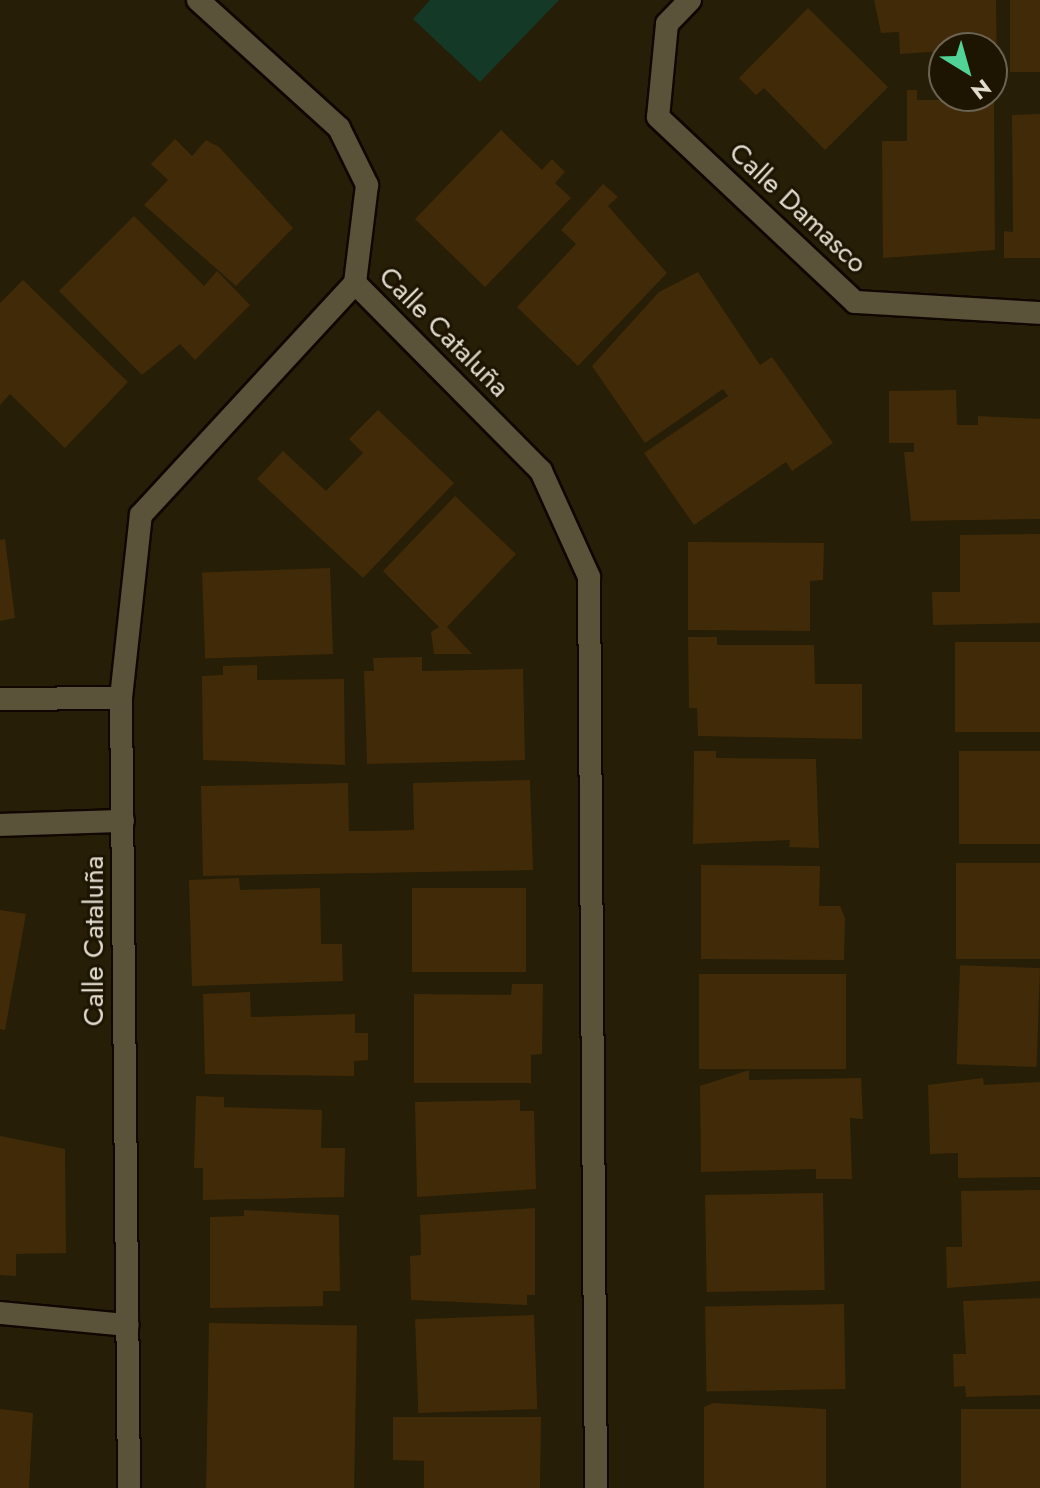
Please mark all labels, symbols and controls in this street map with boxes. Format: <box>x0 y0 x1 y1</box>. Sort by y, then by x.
north arrow <box>928 32 1008 112</box>
text: N <box>965 72 998 108</box>
street label: Calle Damasco <box>722 136 874 280</box>
street label: Calle Cataluña <box>372 260 516 404</box>
street label: Calle Cataluña <box>77 856 111 1026</box>

